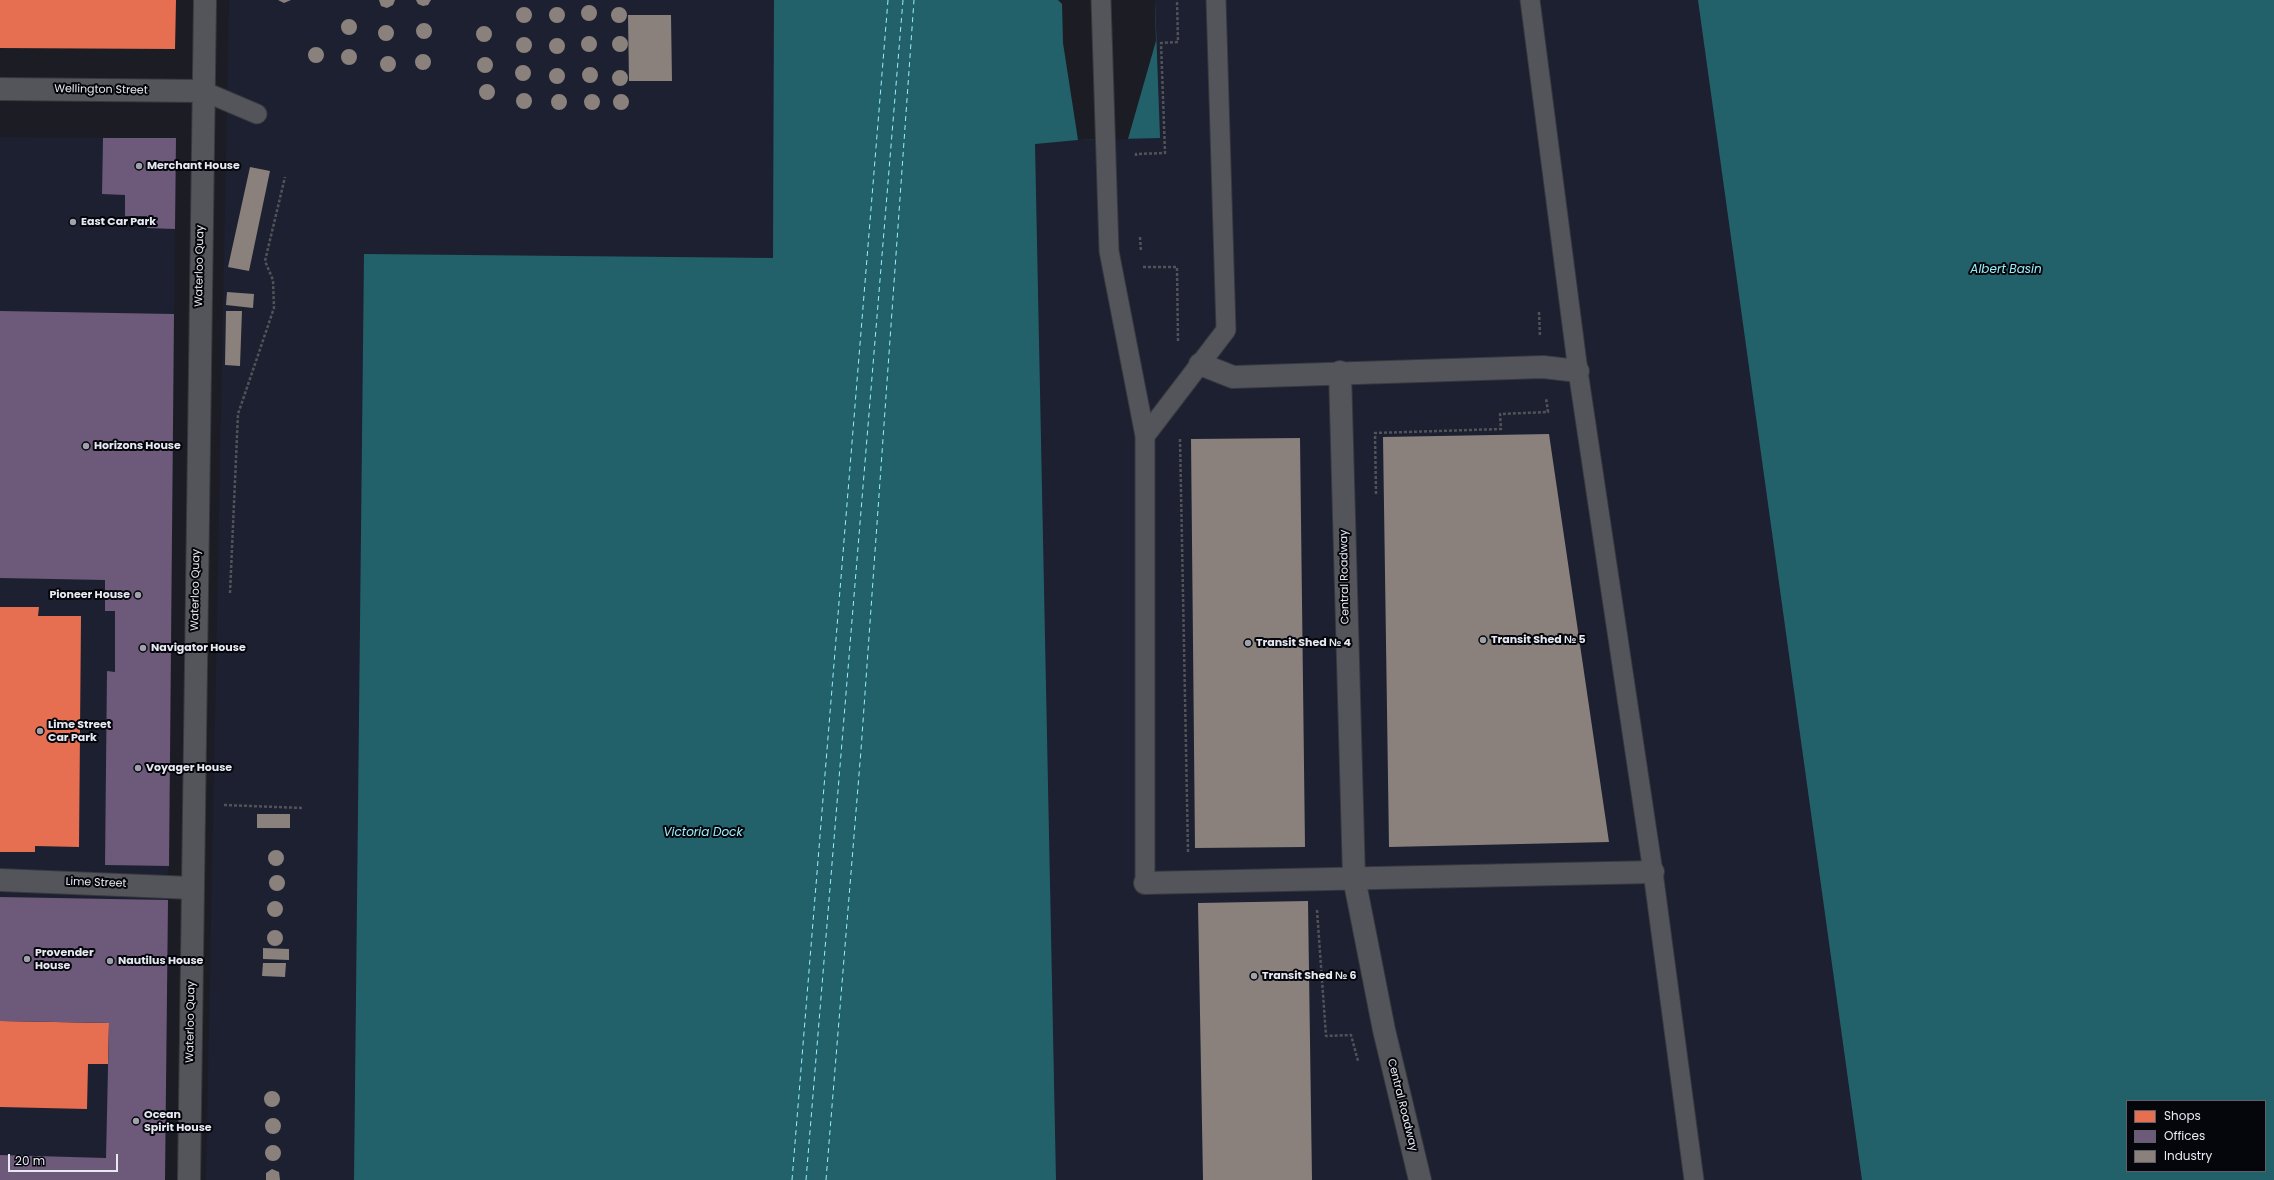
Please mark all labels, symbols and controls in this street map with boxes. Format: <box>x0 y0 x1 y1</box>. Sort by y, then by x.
street label: Wellington Street <box>54 83 148 97</box>
place label: Merchant House <box>147 159 240 173</box>
marker: Merchant House <box>134 161 144 171</box>
place label: East Car Park <box>81 215 156 229</box>
marker: East Car Park <box>68 217 78 227</box>
street label: Waterloo Quay <box>193 225 207 307</box>
water label: Albert Basin <box>1970 263 2042 277</box>
place label: Horizons House <box>94 439 181 453</box>
marker: Horizons House <box>81 441 91 451</box>
street label: Central Roadway <box>1338 529 1352 625</box>
street label: Waterloo Quay <box>189 549 203 631</box>
place label: Pioneer House <box>50 588 130 602</box>
marker: Pioneer House <box>133 590 143 600</box>
place label: Transit Shed № 5 <box>1491 633 1586 647</box>
marker: Transit Shed № 5 <box>1478 635 1488 645</box>
place label: Transit Shed № 4 <box>1256 636 1351 650</box>
marker: Transit Shed № 4 <box>1243 638 1253 648</box>
place label: Navigator House <box>151 641 246 655</box>
marker: Navigator House <box>138 643 148 653</box>
place label: Lime Street Car Park <box>48 718 111 744</box>
marker: Lime Street Car Park <box>35 726 45 736</box>
place label: Voyager House <box>146 761 232 775</box>
marker: Voyager House <box>133 763 143 773</box>
water label: Victoria Dock <box>663 826 743 840</box>
street label: Lime Street <box>65 875 127 891</box>
place label: Provender House <box>35 946 94 972</box>
marker: Provender House <box>22 954 32 964</box>
place label: Nautilus House <box>118 954 203 968</box>
marker: Nautilus House <box>105 956 115 966</box>
place label: Transit Shed № 6 <box>1262 969 1357 983</box>
marker: Transit Shed № 6 <box>1249 971 1259 981</box>
street label: Waterloo Quay <box>184 981 198 1063</box>
street label: Central Roadway <box>1384 1057 1420 1153</box>
legend <box>2126 1100 2266 1172</box>
text: Shops <box>2164 1107 2201 1124</box>
place label: Ocean Spirit House <box>144 1108 212 1134</box>
marker: Ocean Spirit House <box>131 1116 141 1126</box>
text: Offices <box>2164 1127 2205 1144</box>
scale bar <box>10 1146 120 1172</box>
text: Industry <box>2164 1147 2212 1164</box>
text: 20 m <box>15 1152 45 1169</box>

